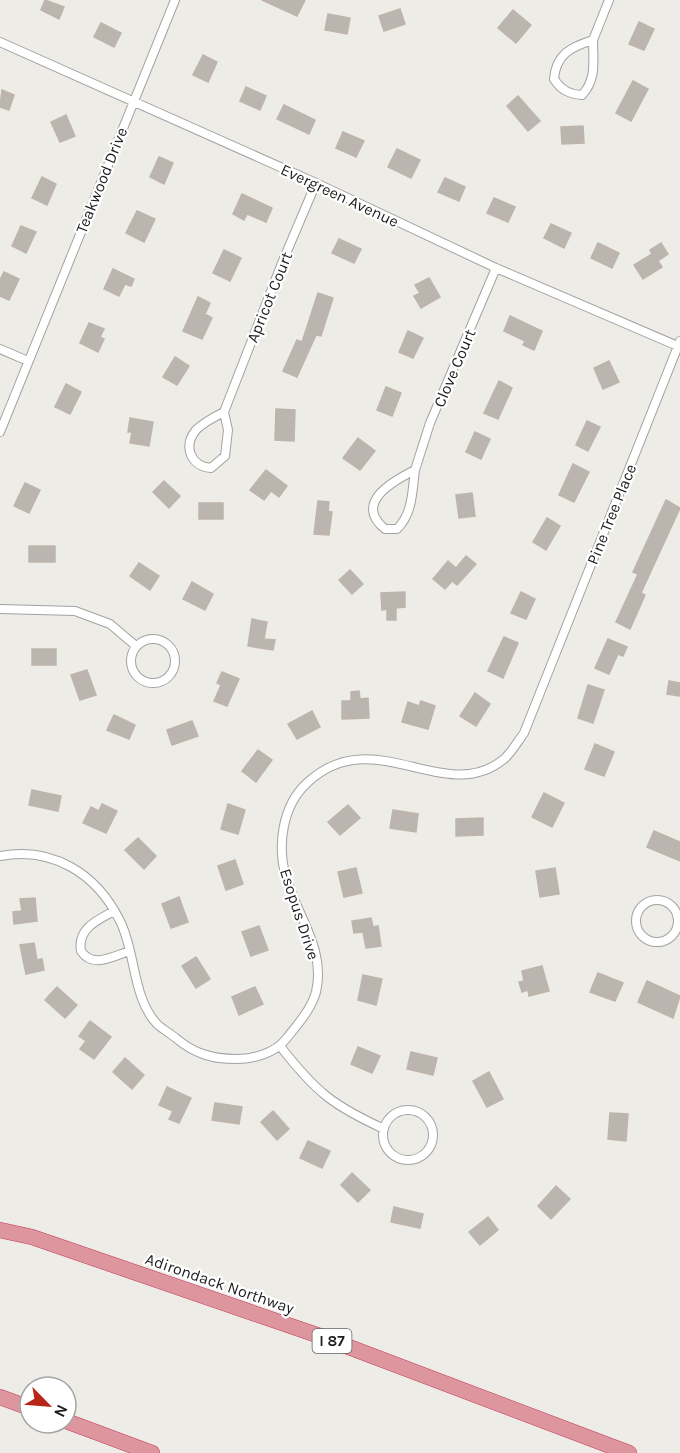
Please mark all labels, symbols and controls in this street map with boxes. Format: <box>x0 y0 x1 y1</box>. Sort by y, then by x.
street label: Teakwood Drive <box>72 124 131 236</box>
street label: Evergreen Avenue <box>278 160 402 231</box>
street label: Apricot Court <box>243 249 296 345</box>
street label: Clove Court <box>429 326 479 410</box>
street label: Pine Tree Place <box>583 461 640 567</box>
street label: Esopus Drive <box>276 866 323 962</box>
street label: Adirondack Northway <box>143 1249 297 1318</box>
road number: I 87 <box>312 1329 352 1353</box>
north arrow <box>18 1375 78 1435</box>
text: N <box>50 1402 72 1420</box>

